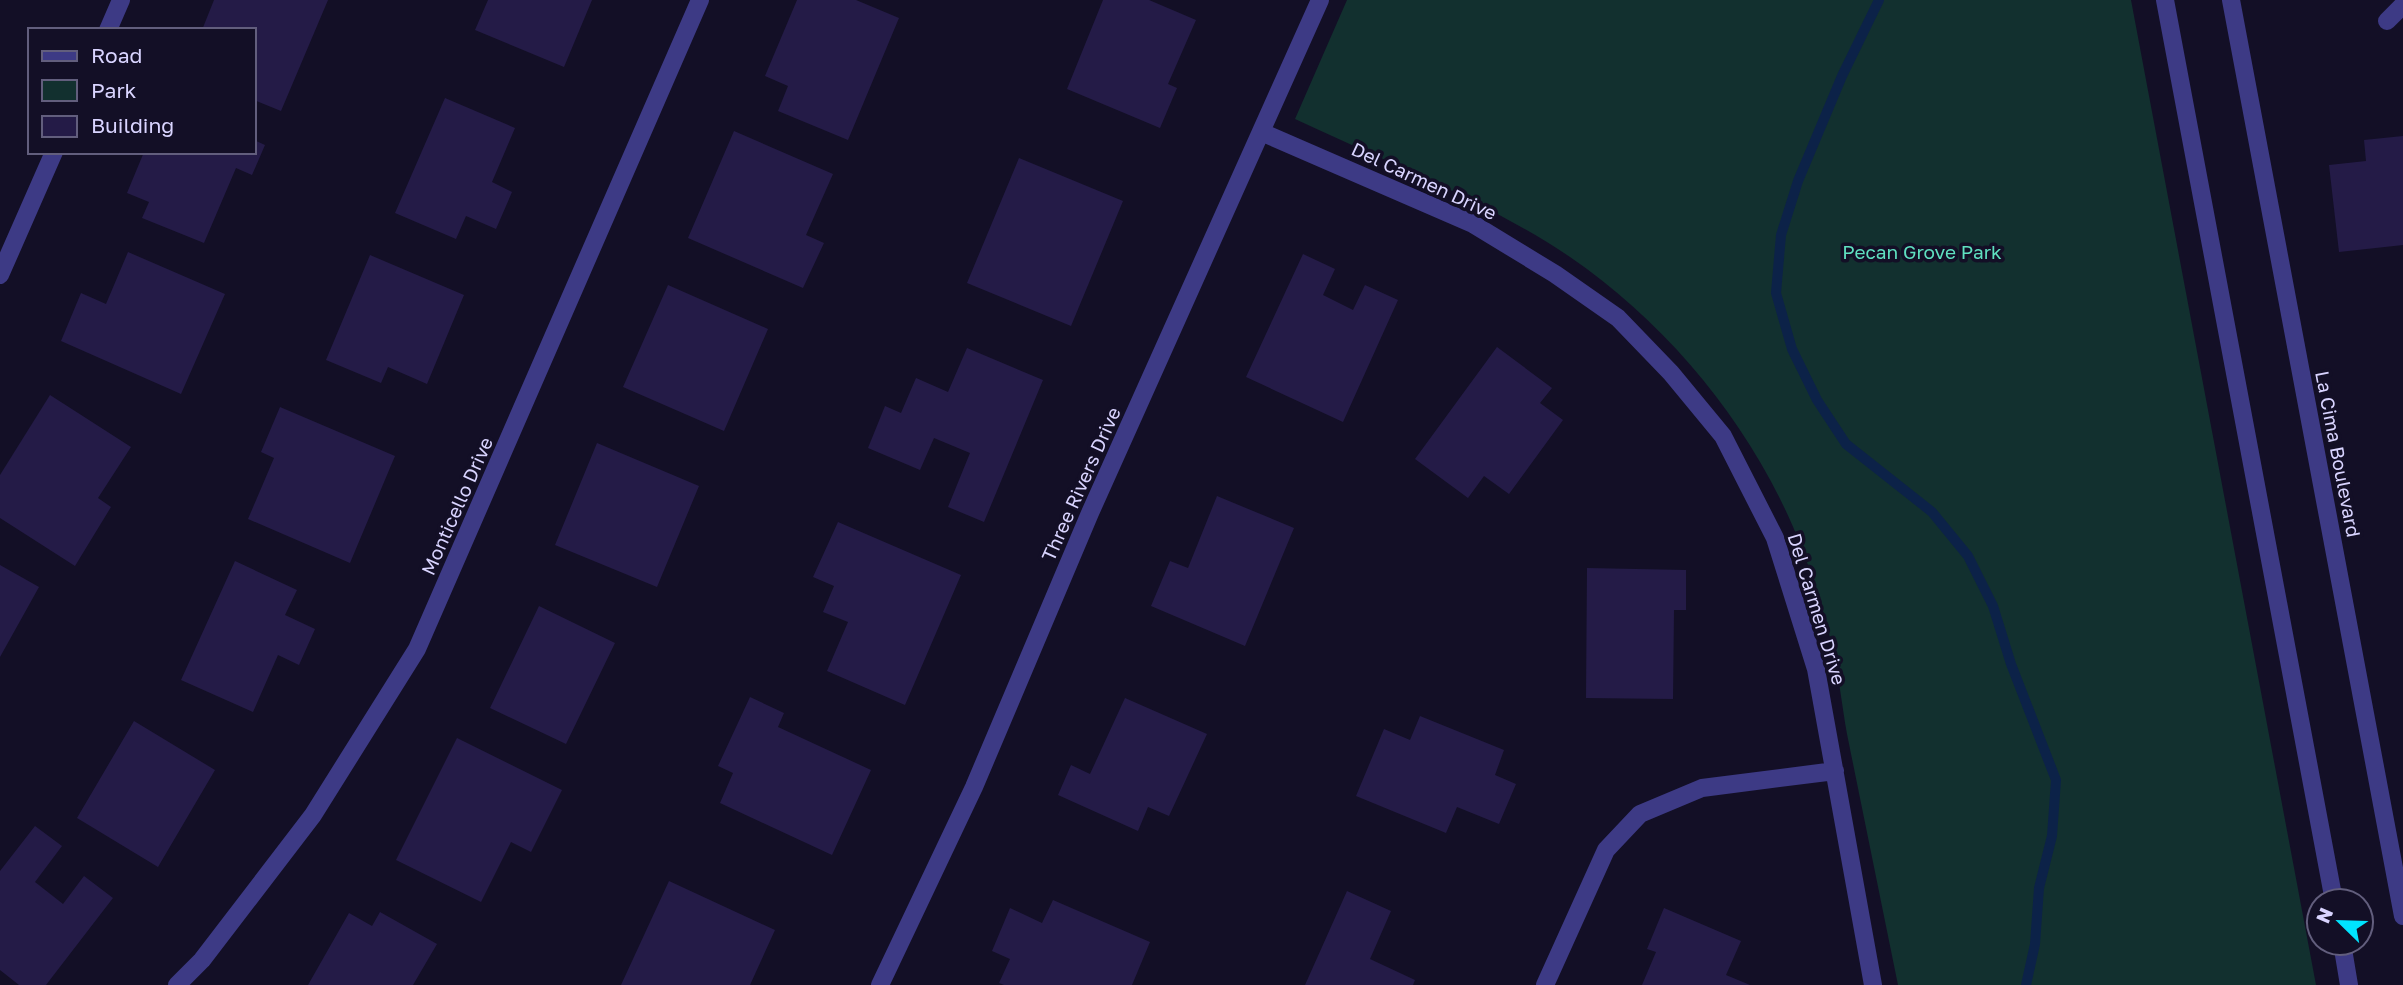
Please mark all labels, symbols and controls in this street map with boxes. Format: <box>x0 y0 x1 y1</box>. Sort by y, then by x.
legend <box>28 28 256 154</box>
text: Road <box>91 42 142 68</box>
text: Park <box>91 77 137 103</box>
text: Building <box>91 112 174 138</box>
street label: Del Carmen Drive <box>1348 137 1500 224</box>
park label: Pecan Grove Park <box>1842 240 2002 263</box>
street label: La Cima Boulevard <box>2311 369 2366 539</box>
street label: Three Rivers Drive <box>1036 403 1125 564</box>
street label: Monticello Drive <box>416 433 497 578</box>
street label: Del Carmen Drive <box>1783 530 1852 688</box>
north arrow <box>2305 887 2375 957</box>
text: N <box>2310 904 2337 926</box>

